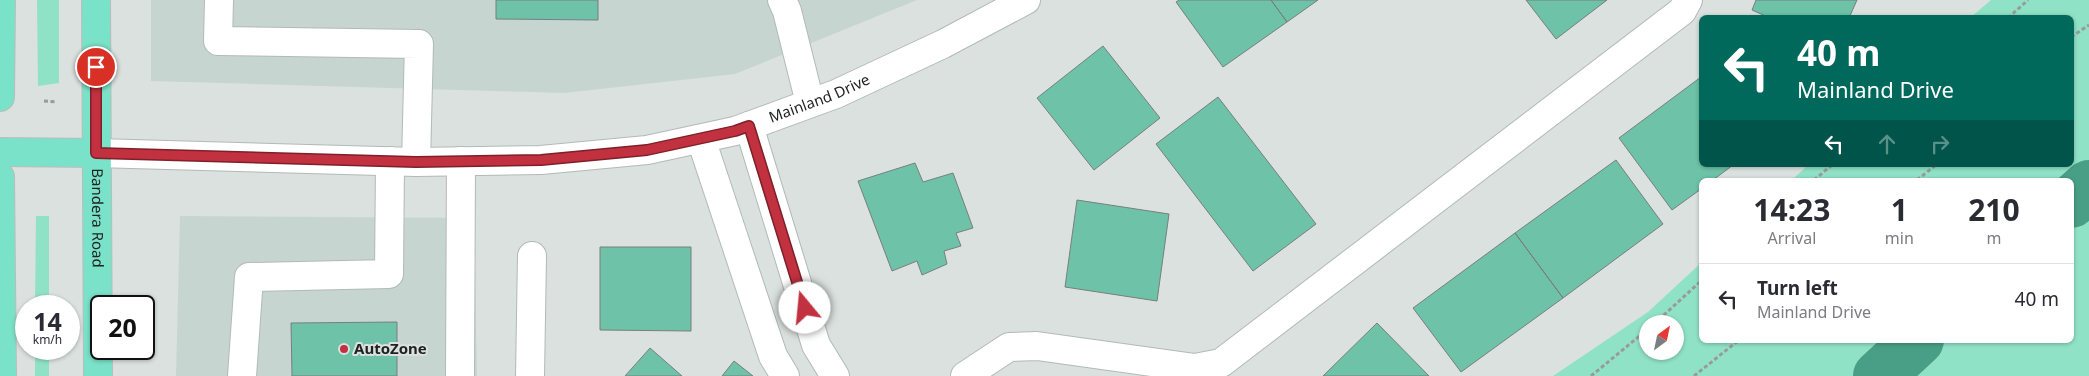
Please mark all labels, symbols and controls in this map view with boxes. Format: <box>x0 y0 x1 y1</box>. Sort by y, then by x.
text: 40 m <box>1797 29 1880 76</box>
icon: left <box>1714 35 1779 100</box>
pin <box>75 46 117 88</box>
icon: arrive <box>82 53 110 81</box>
street label: Mainland Drive <box>766 69 873 127</box>
text: Mainland Drive <box>1797 74 1954 104</box>
icon: left <box>1820 130 1848 158</box>
icon: ahead <box>1873 130 1901 158</box>
icon: right <box>1926 130 1954 158</box>
street label: Bandera Road <box>88 168 108 268</box>
text: 14:23 <box>1753 189 1830 230</box>
text: 1 <box>1891 189 1908 230</box>
text: 210 <box>1968 189 2020 230</box>
text: Arrival <box>1767 227 1816 249</box>
text: min <box>1885 227 1914 249</box>
text: m <box>1986 227 2001 249</box>
text: Turn left <box>1757 275 1838 301</box>
position arrow <box>778 281 830 333</box>
icon: left <box>1714 285 1742 313</box>
text: 40 m <box>2015 286 2059 312</box>
speed limit sign: 20 <box>90 295 155 360</box>
text: Mainland Drive <box>1757 301 1871 323</box>
text: 14 <box>33 304 62 338</box>
north arrow <box>1639 315 1684 360</box>
map controls <box>1639 315 1684 360</box>
text: km/h <box>33 331 62 348</box>
place label: AutoZone <box>354 338 427 358</box>
marker: AutoZone <box>338 343 350 355</box>

